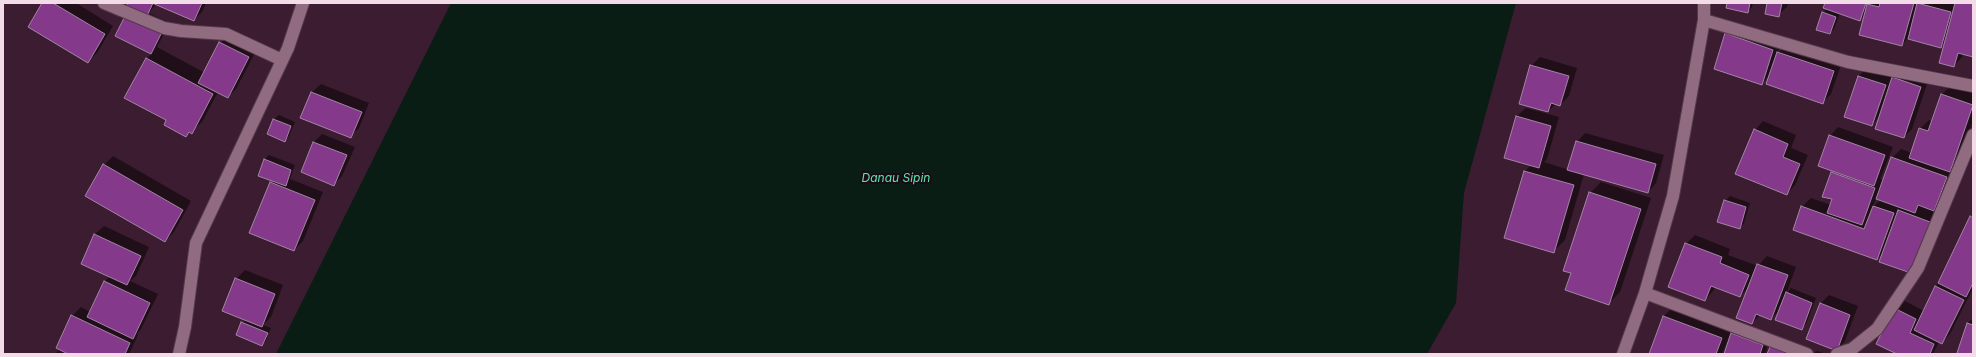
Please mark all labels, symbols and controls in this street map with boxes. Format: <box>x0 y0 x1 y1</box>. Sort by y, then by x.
water label: Danau Sipin <box>862 171 930 185</box>

